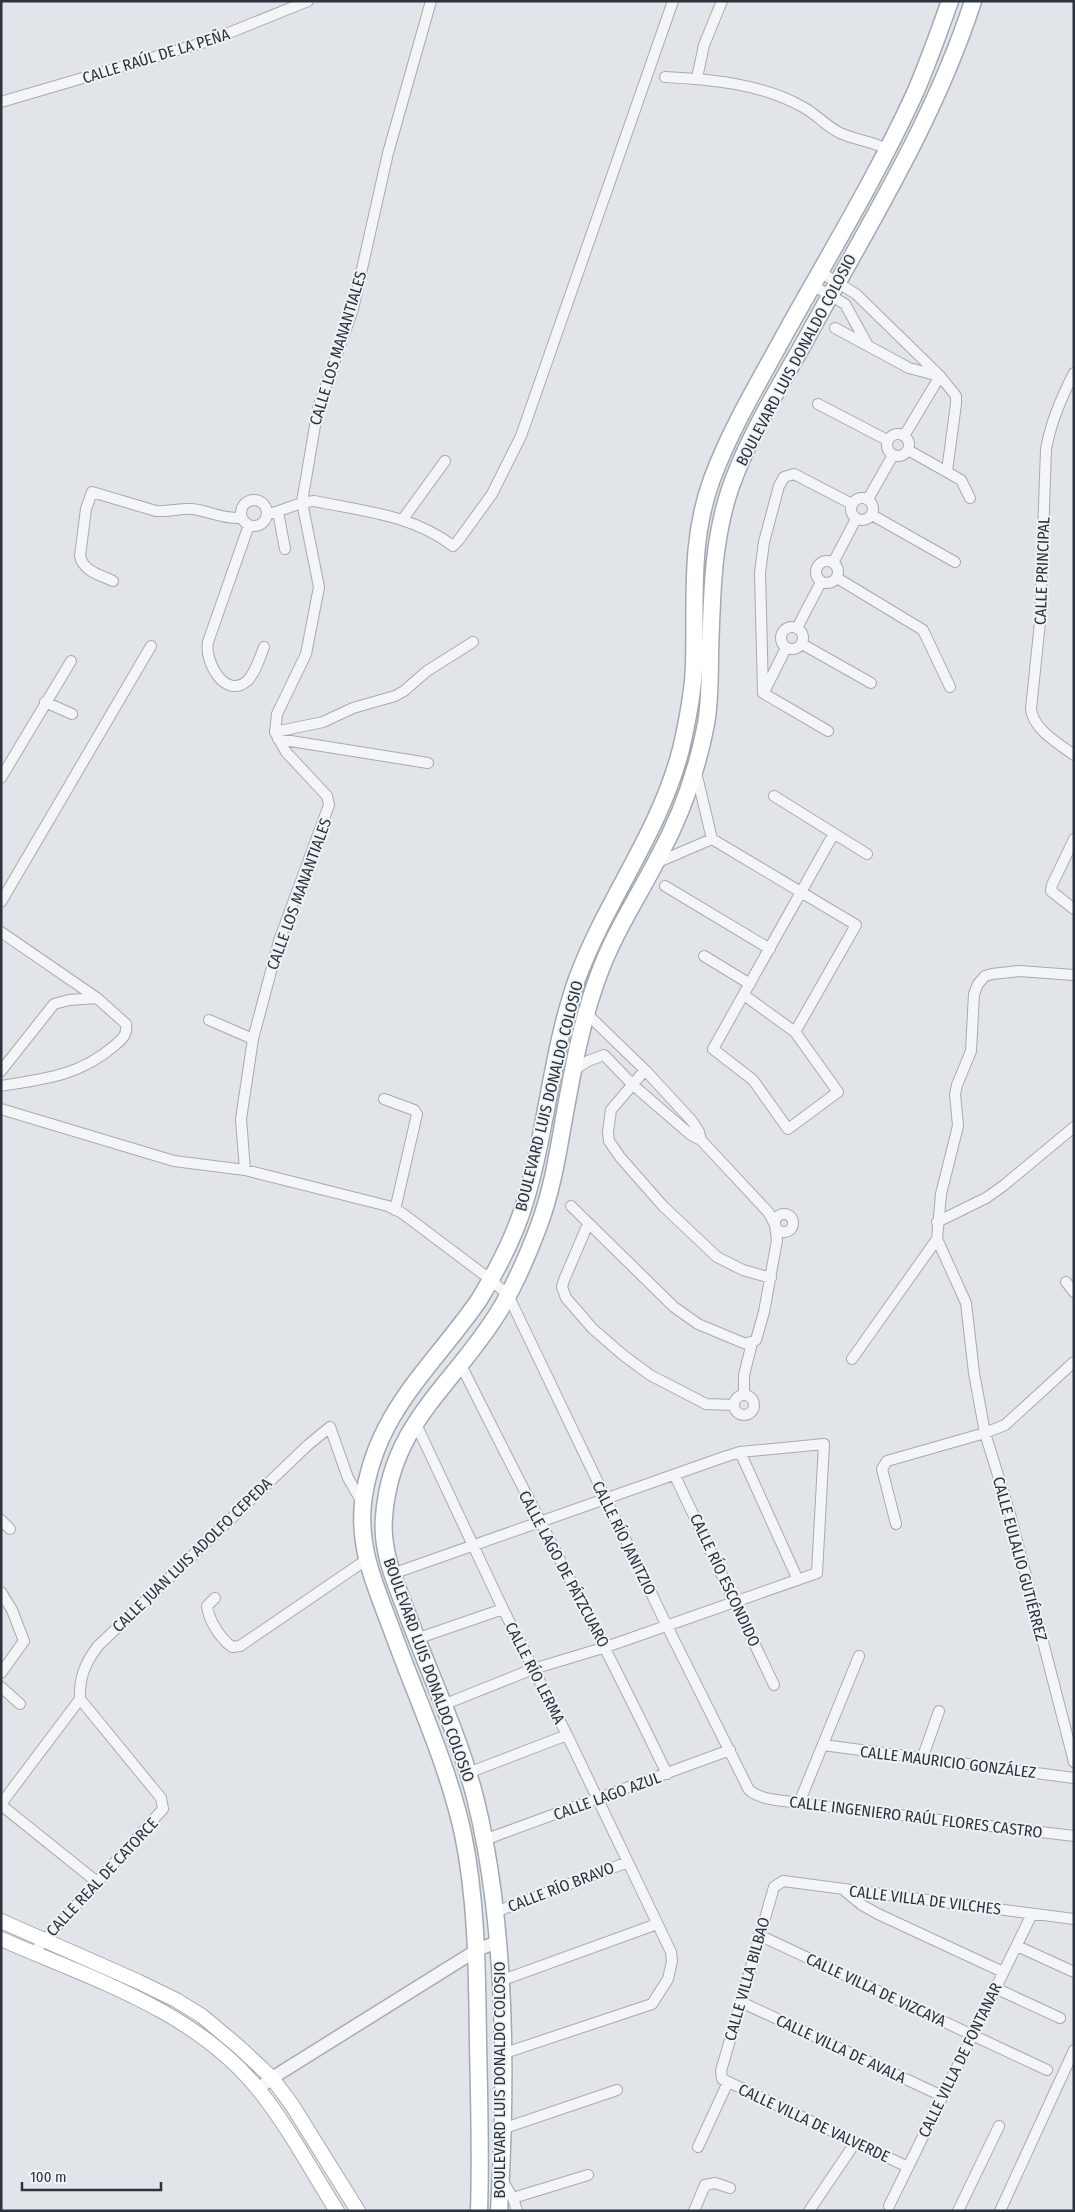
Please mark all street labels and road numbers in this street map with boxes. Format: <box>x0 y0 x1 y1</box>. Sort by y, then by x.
street label: CALLE RAÚL DE LA PEÑA <box>80 24 233 87</box>
street label: BOULEVARD LUIS DONALDO COLOSIO <box>732 251 860 469</box>
street label: CALLE LOS MANANTIALES <box>306 269 371 427</box>
street label: CALLE PRINCIPAL <box>1031 517 1053 625</box>
street label: CALLE LOS MANANTIALES <box>263 815 335 972</box>
street label: BOULEVARD LUIS DONALDO COLOSIO <box>511 979 587 1213</box>
street label: CALLE JUAN LUIS ADOLFO CEPEDA <box>108 1473 276 1636</box>
street label: CALLE EULALIO GUTIÉRREZ <box>989 1475 1051 1643</box>
street label: CALLE RÍO JANITZIO <box>588 1478 660 1598</box>
street label: CALLE LAGO DE PÁTZCUARO <box>515 1488 613 1650</box>
street label: CALLE RÍO ESCONDIDO <box>686 1511 764 1649</box>
street label: BOULEVARD LUIS DONALDO COLOSIO <box>380 1555 478 1785</box>
street label: CALLE RÍO LERMA <box>501 1619 569 1728</box>
street label: CALLE MAURICIO GONZÁLEZ <box>859 1742 1037 1782</box>
street label: CALLE LAGO AZUL <box>551 1768 663 1824</box>
street label: CALLE INGENIERO RAÚL FLORES CASTRO <box>788 1792 1044 1842</box>
street label: CALLE REAL DE CATORCE <box>42 1814 162 1940</box>
street label: CALLE RÍO BRAVO <box>505 1858 617 1916</box>
street label: CALLE VILLA DE VILCHES <box>848 1881 1002 1919</box>
street label: CALLE VILLA BILBAO <box>720 1915 774 2043</box>
street label: CALLE VILLA DE VIZCAYA <box>803 1949 949 2031</box>
street label: BOULEVARD LUIS DONALDO COLOSIO <box>490 1961 509 2199</box>
street label: CALLE VILLA DE FONTANAR <box>914 1979 1006 2140</box>
street label: CALLE VILLA DE AVALA <box>773 2011 910 2088</box>
street label: CALLE VILLA DE VALVERDE <box>735 2080 893 2166</box>

